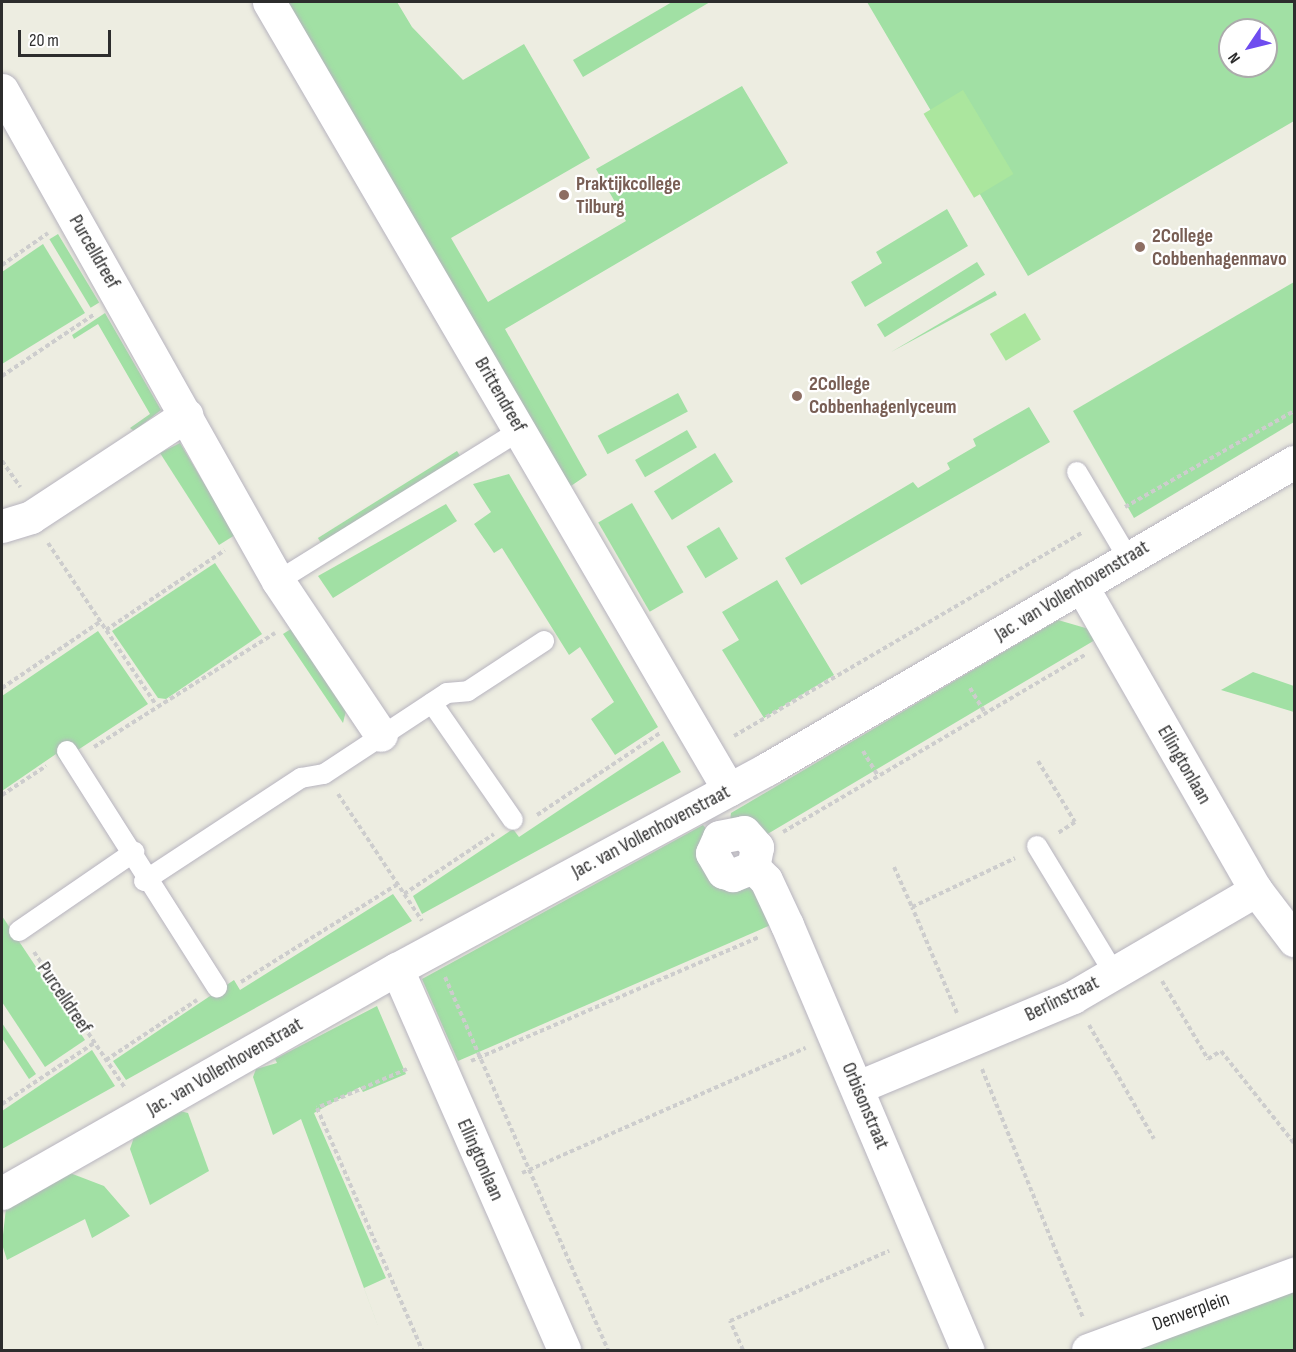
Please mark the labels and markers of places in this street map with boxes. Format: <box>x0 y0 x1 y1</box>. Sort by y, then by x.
place label: Praktijkcollege Tilburg <box>576 172 681 219</box>
marker: Praktijkcollege Tilburg <box>557 188 571 202</box>
place label: 2College Cobbenhagenmavo <box>1152 224 1287 271</box>
marker: 2College Cobbenhagenmavo <box>1133 240 1147 254</box>
place label: 2College Cobbenhagenlyceum <box>809 372 957 419</box>
marker: 2College Cobbenhagenlyceum <box>790 389 804 403</box>

